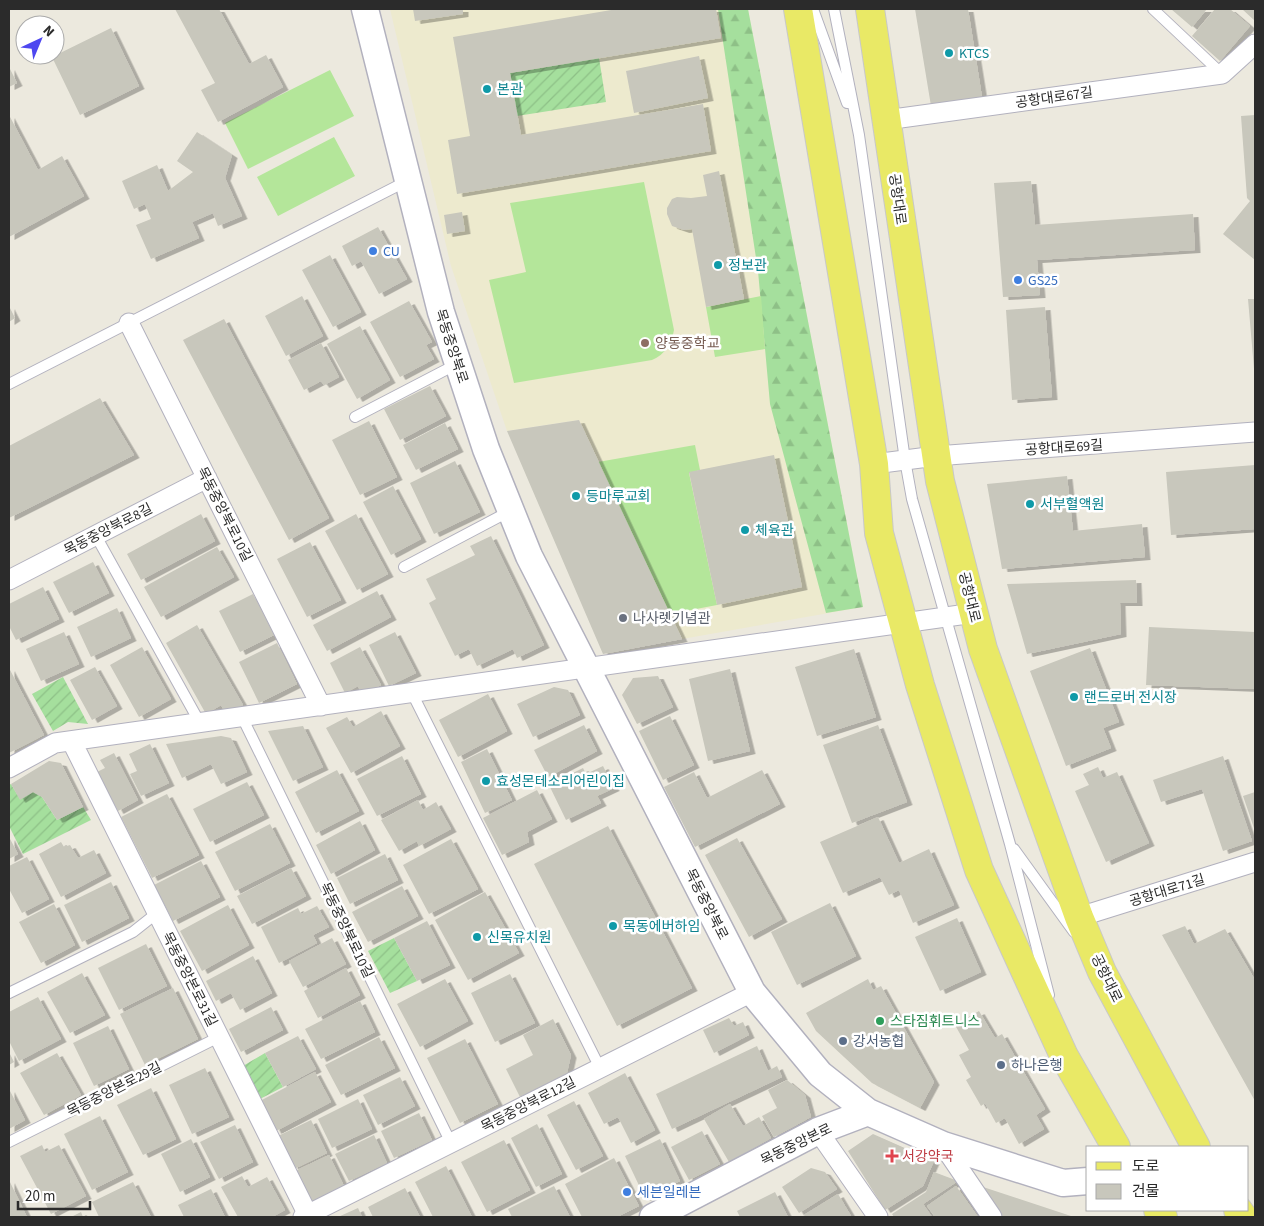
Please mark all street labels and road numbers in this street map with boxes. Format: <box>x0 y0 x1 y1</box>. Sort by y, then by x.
street label: 공항대로67길 <box>1014 83 1094 113</box>
street label: 공항대로 <box>884 172 911 226</box>
street label: 목동중앙북로 <box>430 306 473 386</box>
street label: 공항대로69길 <box>1024 435 1104 461</box>
street label: 목동중앙북로10길 <box>192 464 257 565</box>
street label: 목동중앙북로8길 <box>61 499 156 561</box>
street label: 공항대로 <box>953 570 985 625</box>
street label: 목동중앙북로 <box>680 865 733 944</box>
street label: 공항대로71길 <box>1127 870 1208 912</box>
street label: 목동중앙북로10길 <box>314 879 378 982</box>
street label: 목동중앙본로31길 <box>157 929 222 1030</box>
street label: 공항대로 <box>1086 951 1126 1006</box>
street label: 목동중앙본로29길 <box>64 1057 165 1122</box>
street label: 목동중앙북로12길 <box>478 1072 579 1137</box>
street label: 목동중앙본로 <box>757 1119 836 1171</box>

